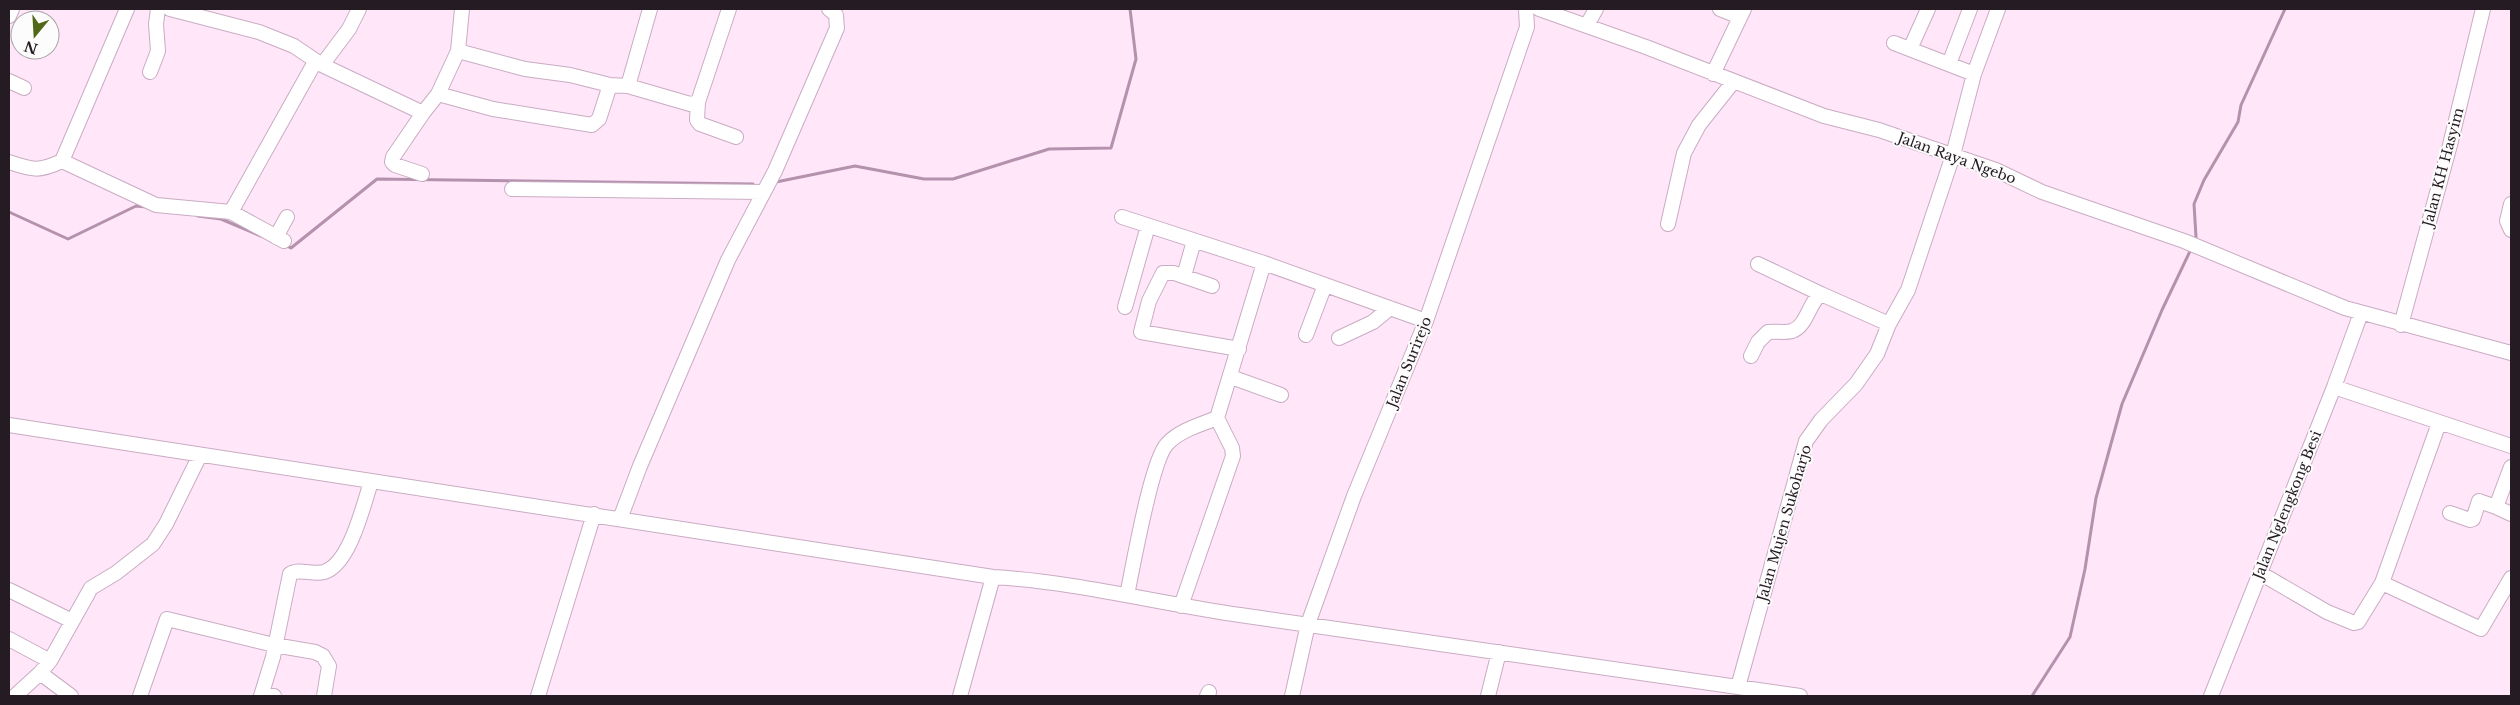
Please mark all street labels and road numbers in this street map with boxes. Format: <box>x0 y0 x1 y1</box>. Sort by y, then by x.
street label: Jalan KH Hasyim <box>2418 106 2468 230</box>
street label: Jalan Raya Ngebo <box>1894 128 2019 188</box>
street label: Jalan Surirejo <box>1382 314 1435 412</box>
street label: Jalan Nglengkong Besi <box>2248 428 2325 584</box>
street label: Jalan Mujen Sukoharjo <box>1752 443 1815 605</box>

